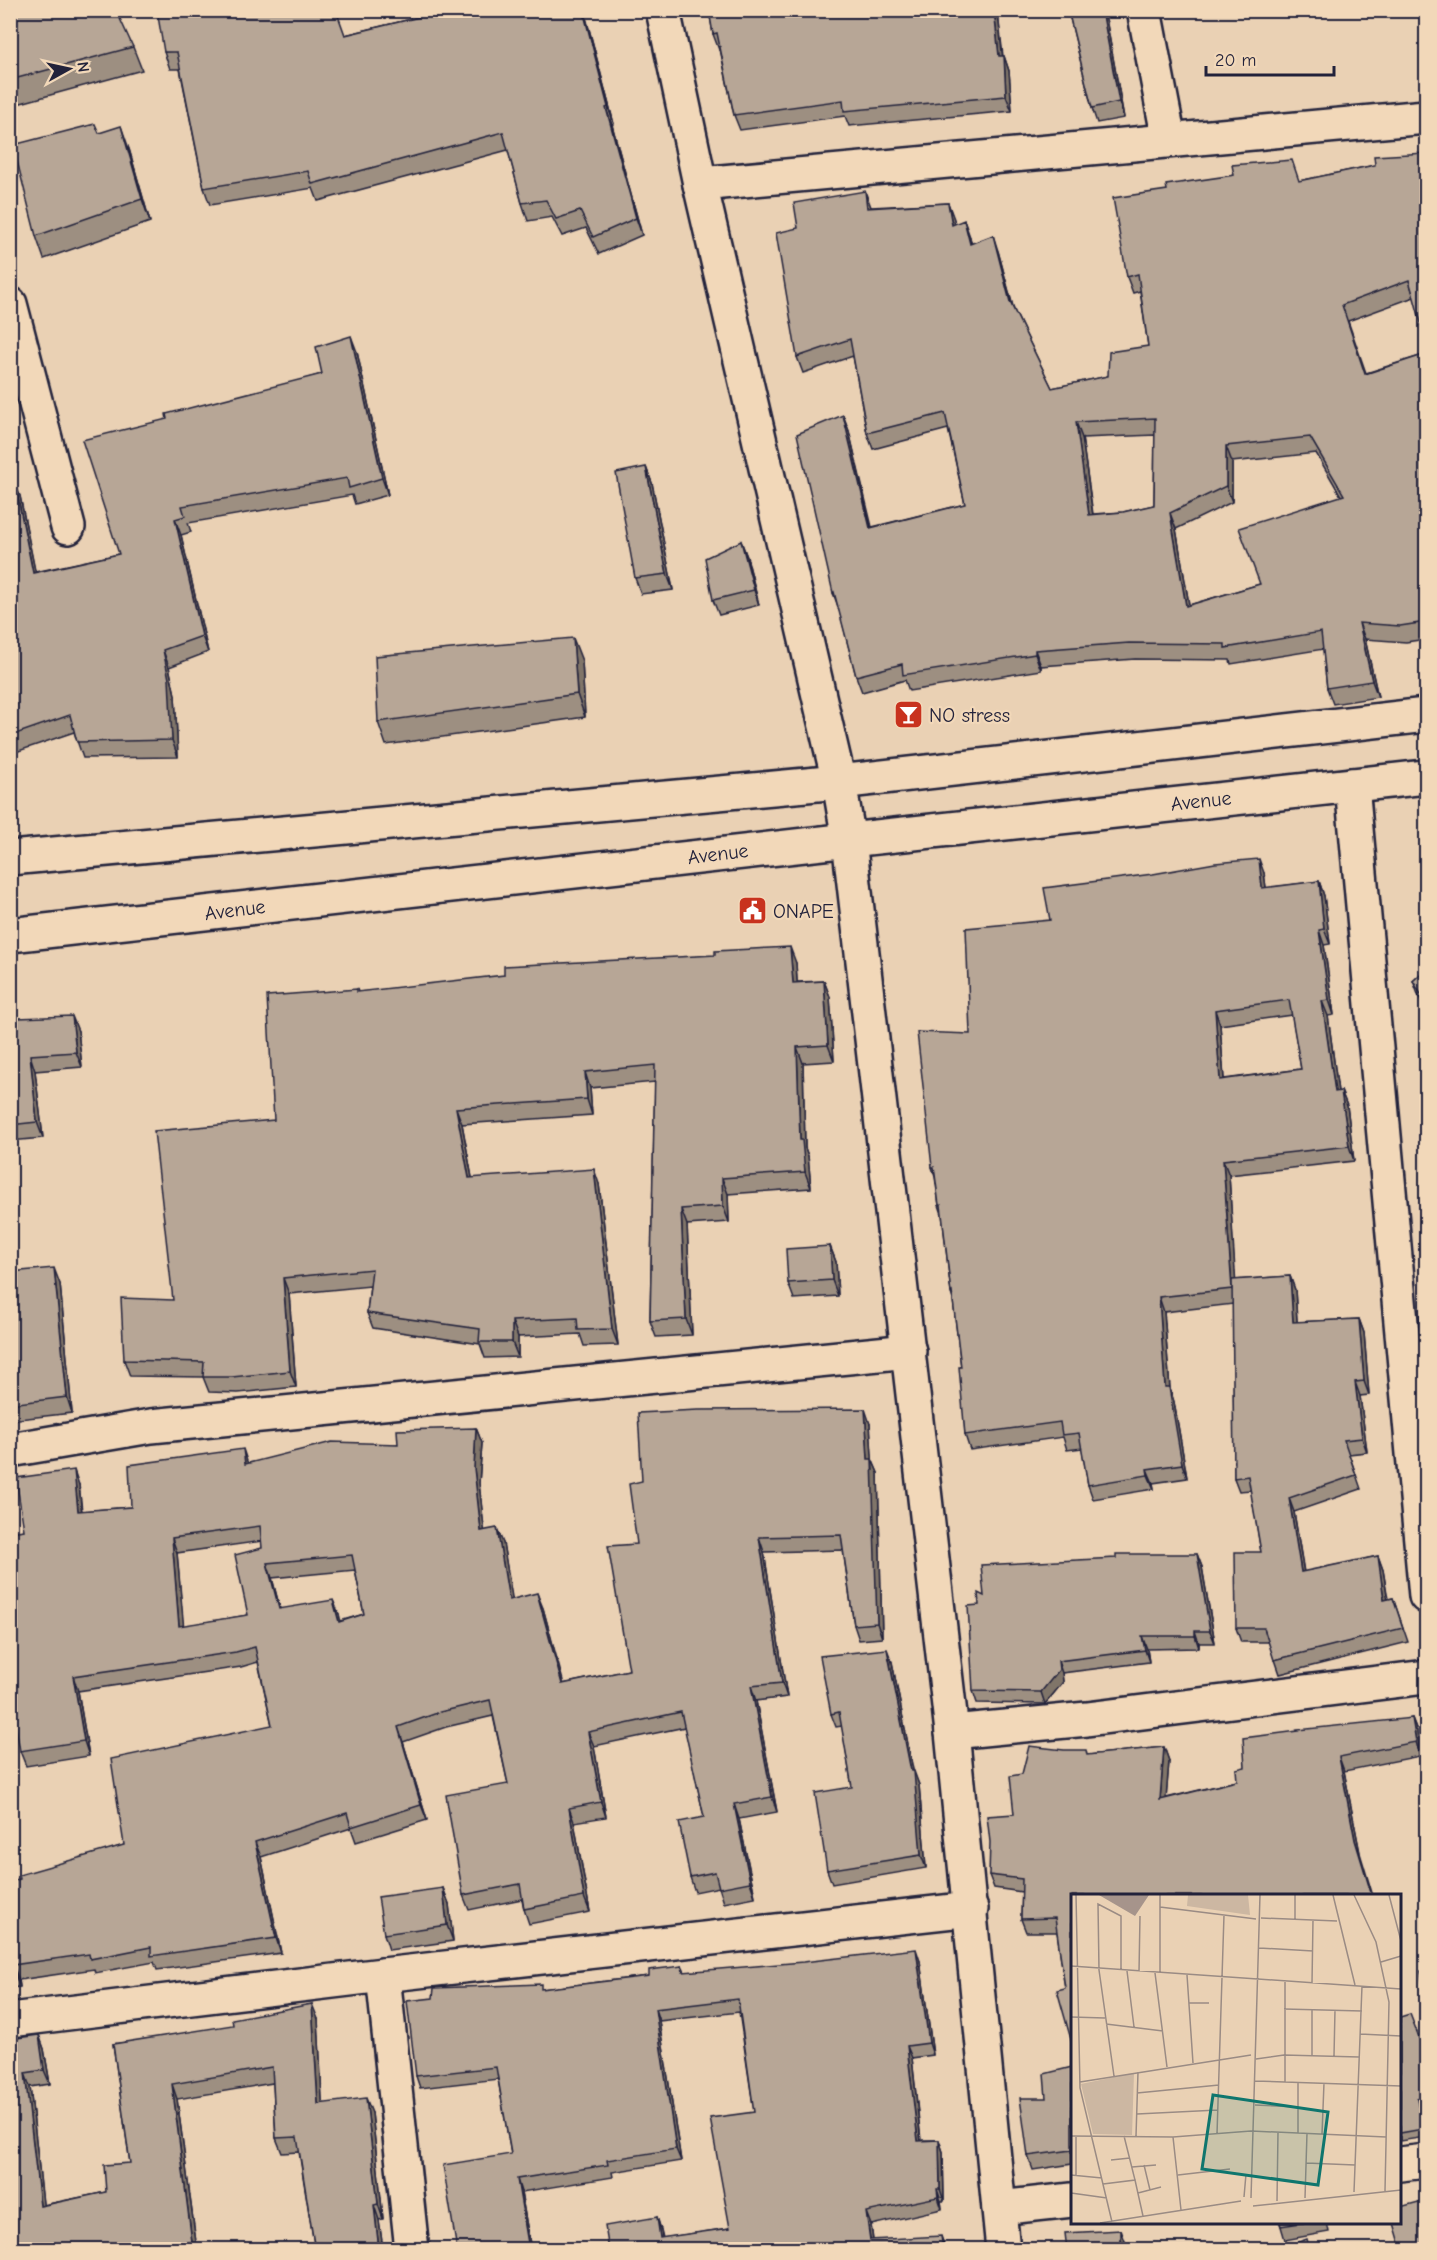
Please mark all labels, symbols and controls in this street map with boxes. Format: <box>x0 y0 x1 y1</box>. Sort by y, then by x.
north arrow <box>39 39 99 99</box>
scale bar <box>1206 39 1334 77</box>
text: 20 m <box>1215 50 1256 71</box>
text: N <box>73 61 93 73</box>
bar icon: NO stress <box>892 699 924 731</box>
place label: NO stress <box>929 704 1010 727</box>
street label: Avenue <box>1170 786 1232 816</box>
street label: Avenue <box>686 839 750 869</box>
street label: Avenue <box>203 895 267 925</box>
public building icon: ONAPE <box>736 895 768 927</box>
place label: ONAPE <box>773 900 834 923</box>
inset map <box>1071 1894 1401 2224</box>

